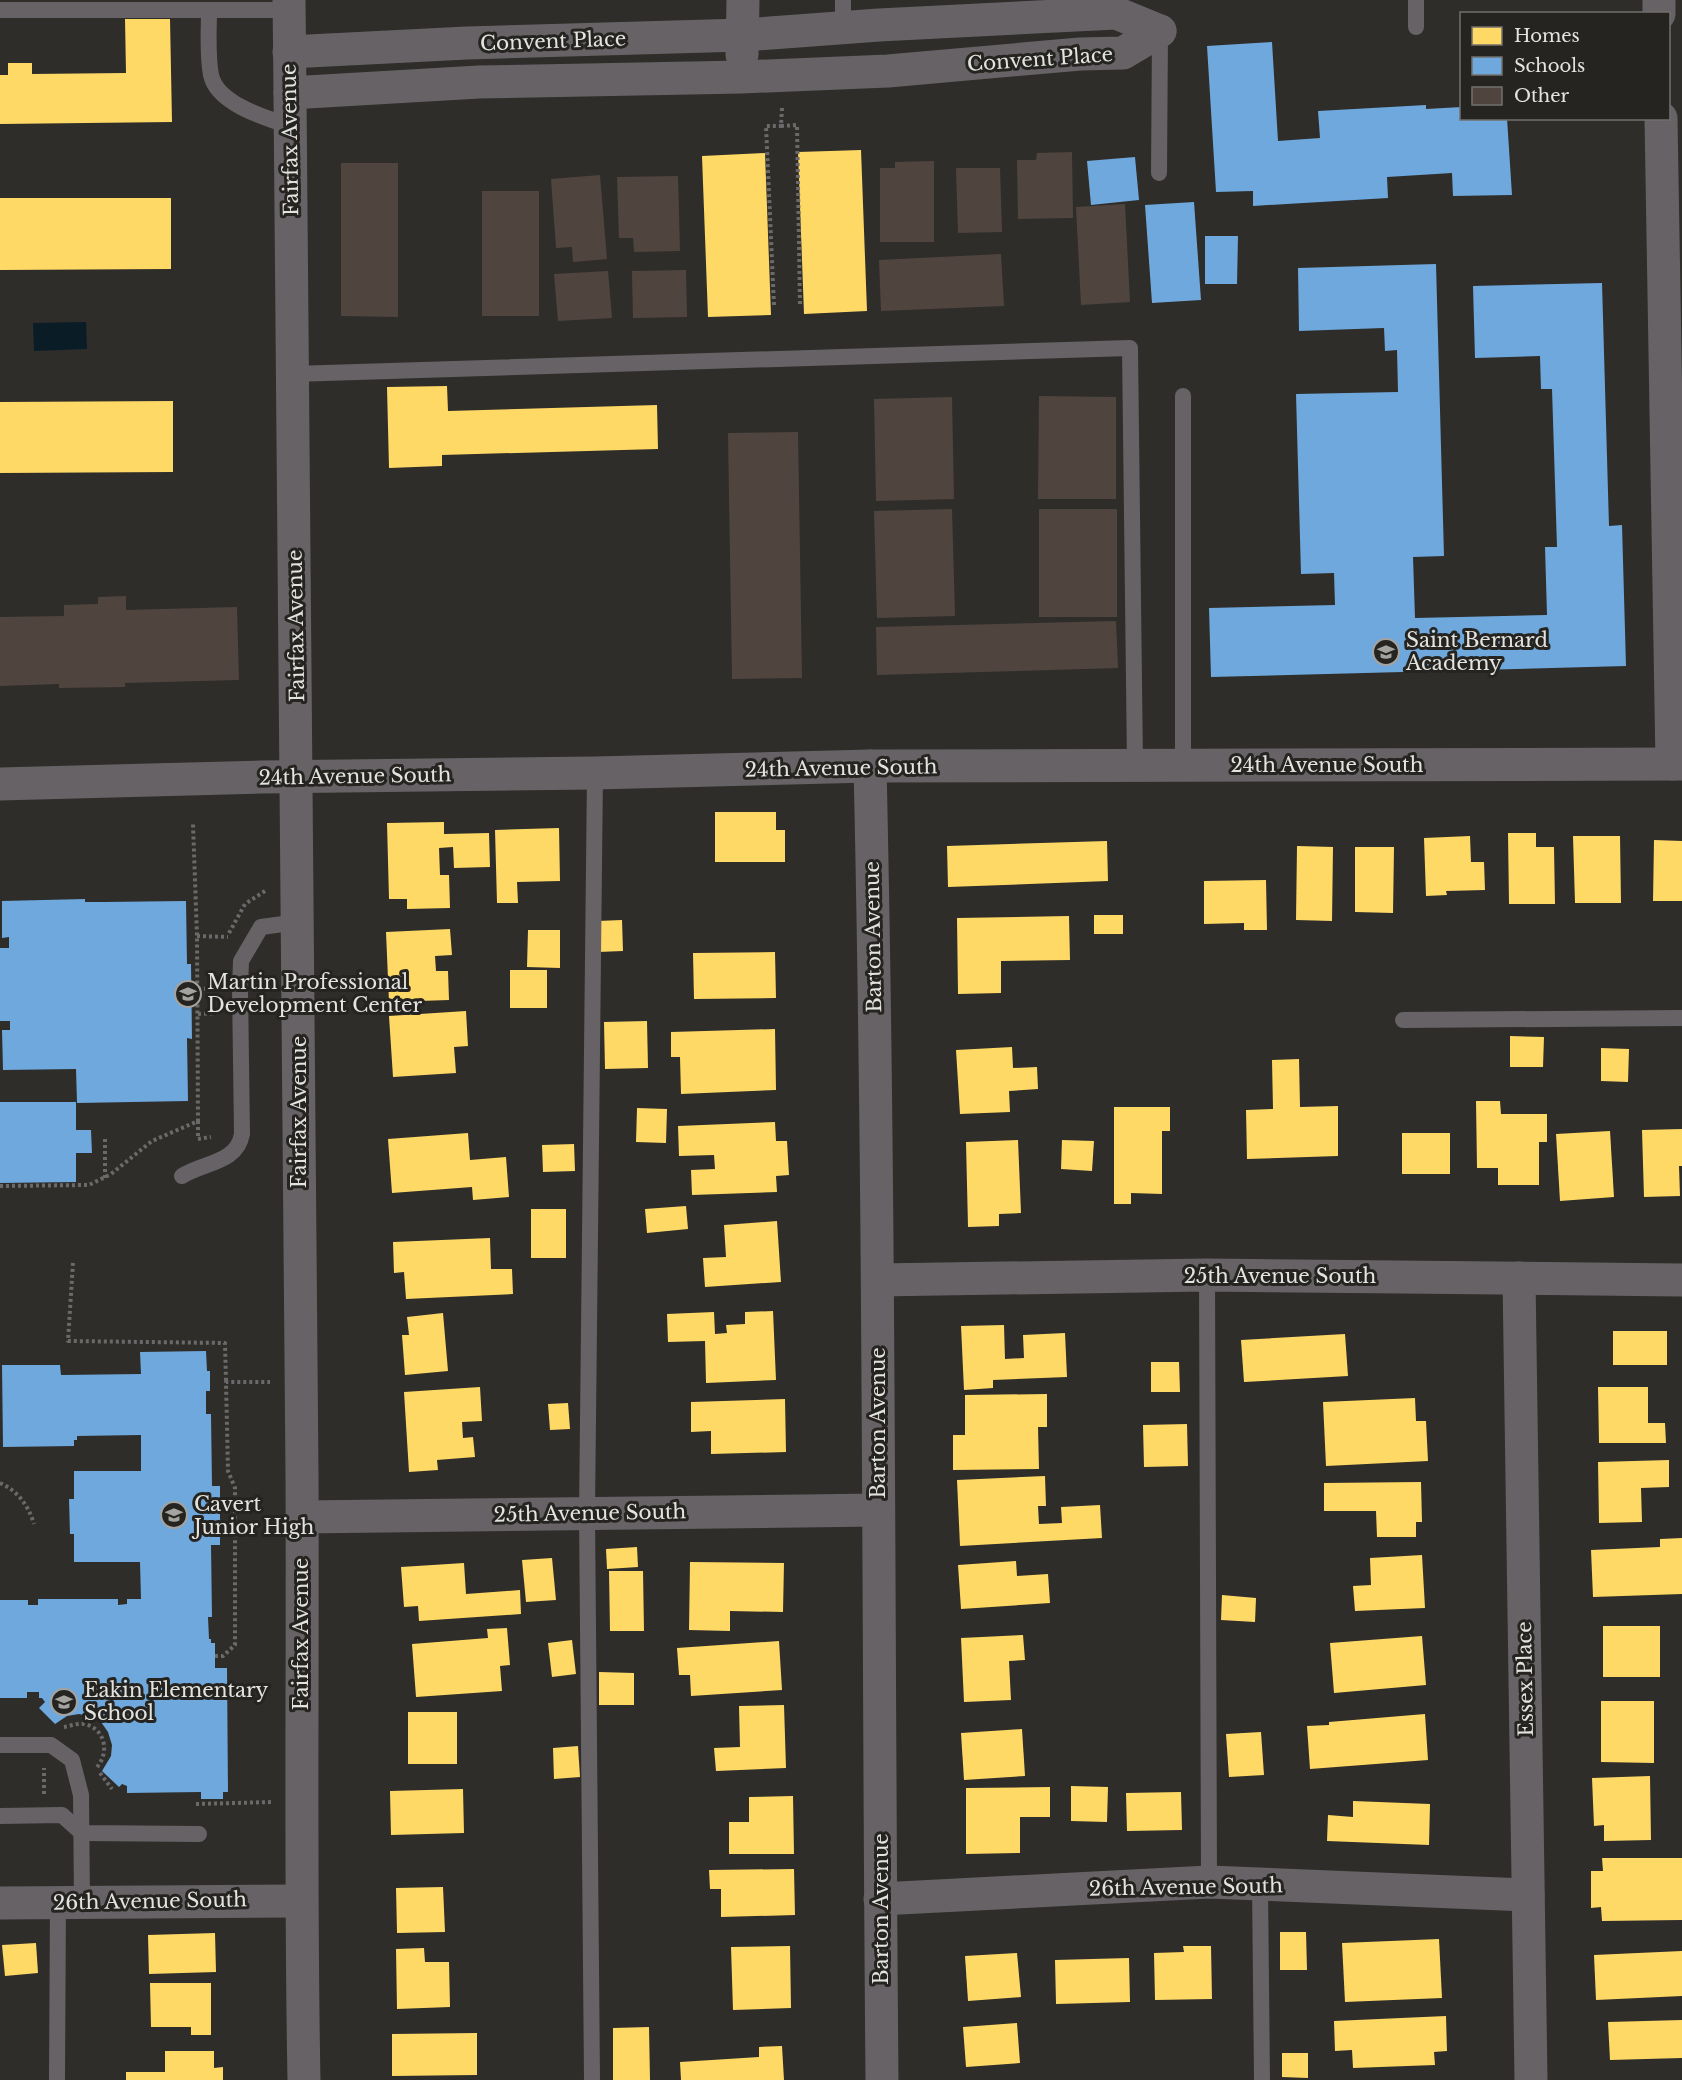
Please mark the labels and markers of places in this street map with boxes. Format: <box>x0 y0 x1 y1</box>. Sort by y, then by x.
place label: Saint Bernard Academy <box>1405 628 1548 675</box>
school or university icon: Saint Bernard Academy <box>1371 637 1401 667</box>
place label: Martin Professional Development Center <box>207 970 423 1017</box>
school or university icon: Martin Professional Development Center <box>173 979 203 1009</box>
place label: Cavert Junior High <box>191 1492 315 1539</box>
school or university icon: Cavert Junior High <box>159 1500 189 1530</box>
place label: Eakin Elementary School <box>84 1678 269 1725</box>
school or university icon: Eakin Elementary School <box>49 1687 79 1717</box>

